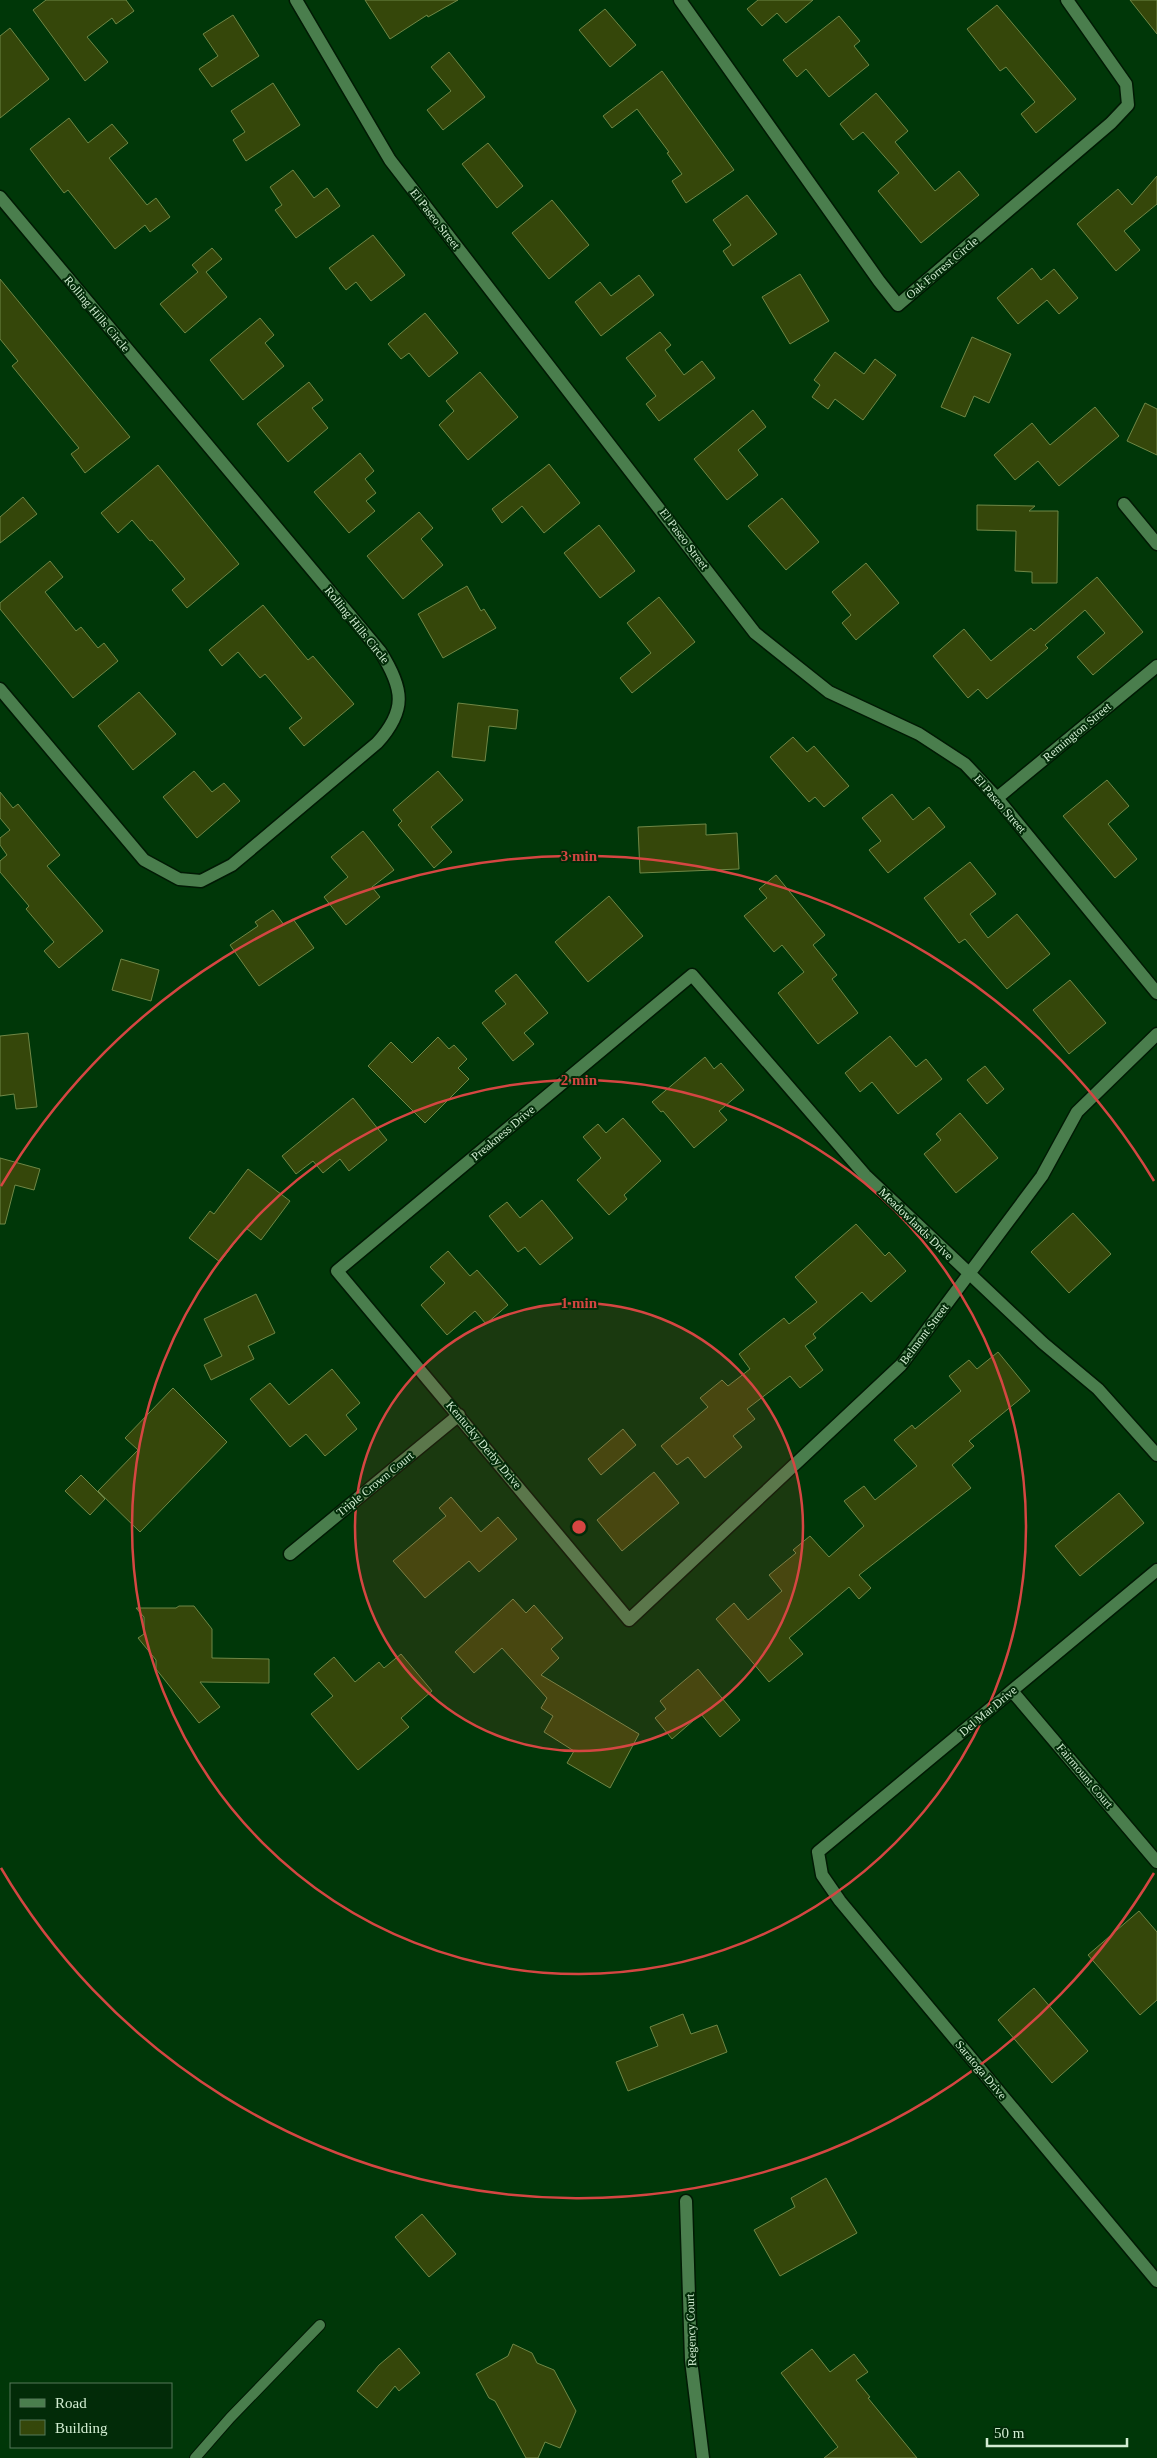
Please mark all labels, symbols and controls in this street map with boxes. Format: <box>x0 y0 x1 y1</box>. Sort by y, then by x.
street label: El Paseo Street <box>407 186 463 252</box>
street label: Oak Forrest Circle <box>903 234 981 302</box>
street label: Rolling Hills Circle <box>61 273 133 355</box>
street label: El Paseo Street <box>657 506 712 573</box>
street label: Rolling Hills Circle <box>322 584 392 666</box>
street label: Remington Street <box>1040 699 1114 764</box>
street label: El Paseo Street <box>971 772 1030 837</box>
text: 3 min <box>561 848 598 864</box>
text: 2 min <box>561 1072 598 1088</box>
street label: Preakness Drive <box>469 1102 537 1164</box>
street label: Meadowlands Drive <box>876 1185 956 1263</box>
text: 1 min <box>561 1295 598 1311</box>
street label: Belmont Street <box>897 1300 952 1367</box>
street label: Kentucky Derby Drive <box>443 1398 525 1492</box>
street label: Triple Crown Court <box>334 1448 417 1519</box>
centre of rings <box>570 1518 588 1536</box>
street label: Del Mar Drive <box>956 1683 1020 1739</box>
street label: Fairmount Court <box>1054 1741 1117 1812</box>
street label: Saratoga Drive <box>952 2038 1010 2102</box>
street label: Regency Court <box>683 2293 699 2366</box>
legend <box>10 2383 172 2448</box>
text: Road <box>55 2395 87 2411</box>
scale bar <box>987 2416 1127 2448</box>
text: Building <box>55 2420 108 2436</box>
text: 50 m <box>994 2425 1025 2441</box>

